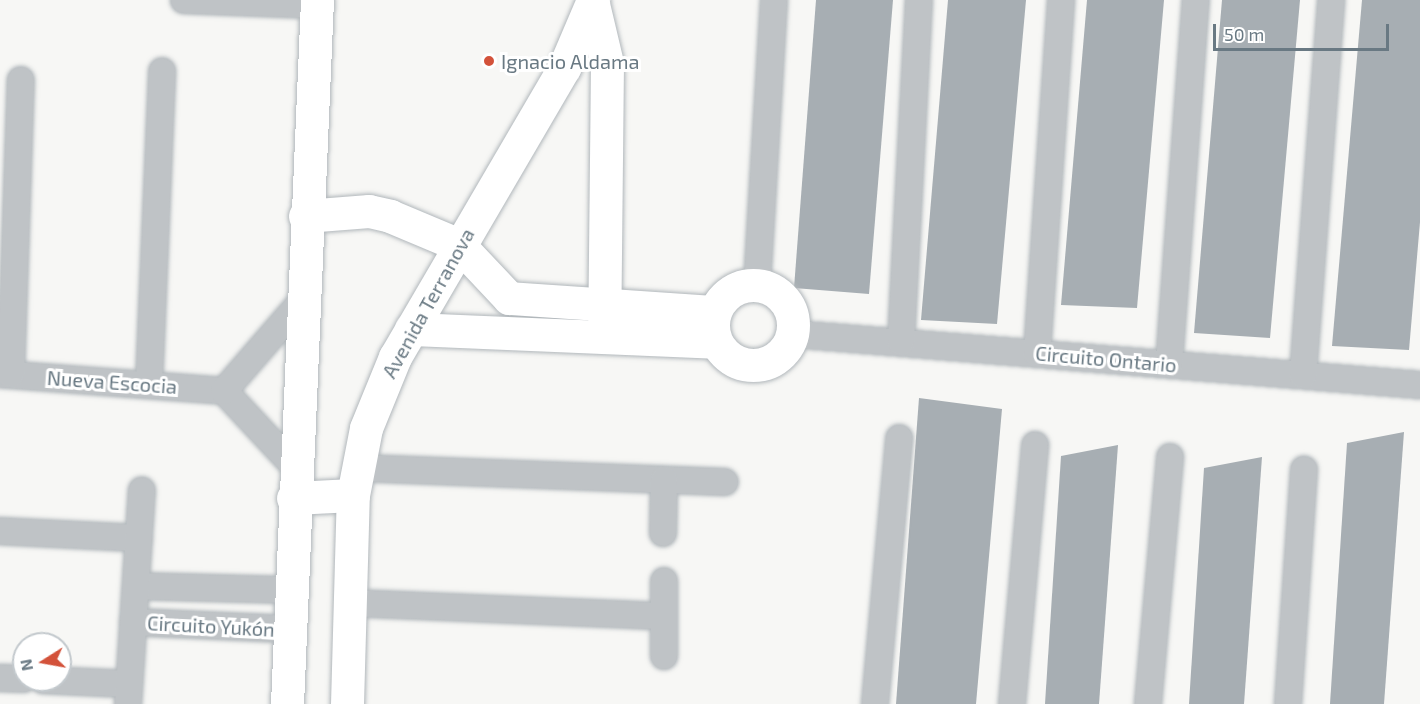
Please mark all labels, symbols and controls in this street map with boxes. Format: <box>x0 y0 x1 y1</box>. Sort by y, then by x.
scale bar <box>1216 12 1392 50</box>
text: 50 m <box>1224 23 1264 45</box>
place label: Ignacio Aldama <box>501 49 640 73</box>
marker: Ignacio Aldama <box>482 54 496 68</box>
street label: Avenida Terranova <box>377 224 479 382</box>
street label: Circuito Ontario <box>1034 341 1178 377</box>
street label: Nueva Escocia <box>46 365 178 399</box>
street label: Circuito Yukón <box>146 611 276 641</box>
north arrow <box>12 632 72 692</box>
text: N <box>15 658 36 673</box>

